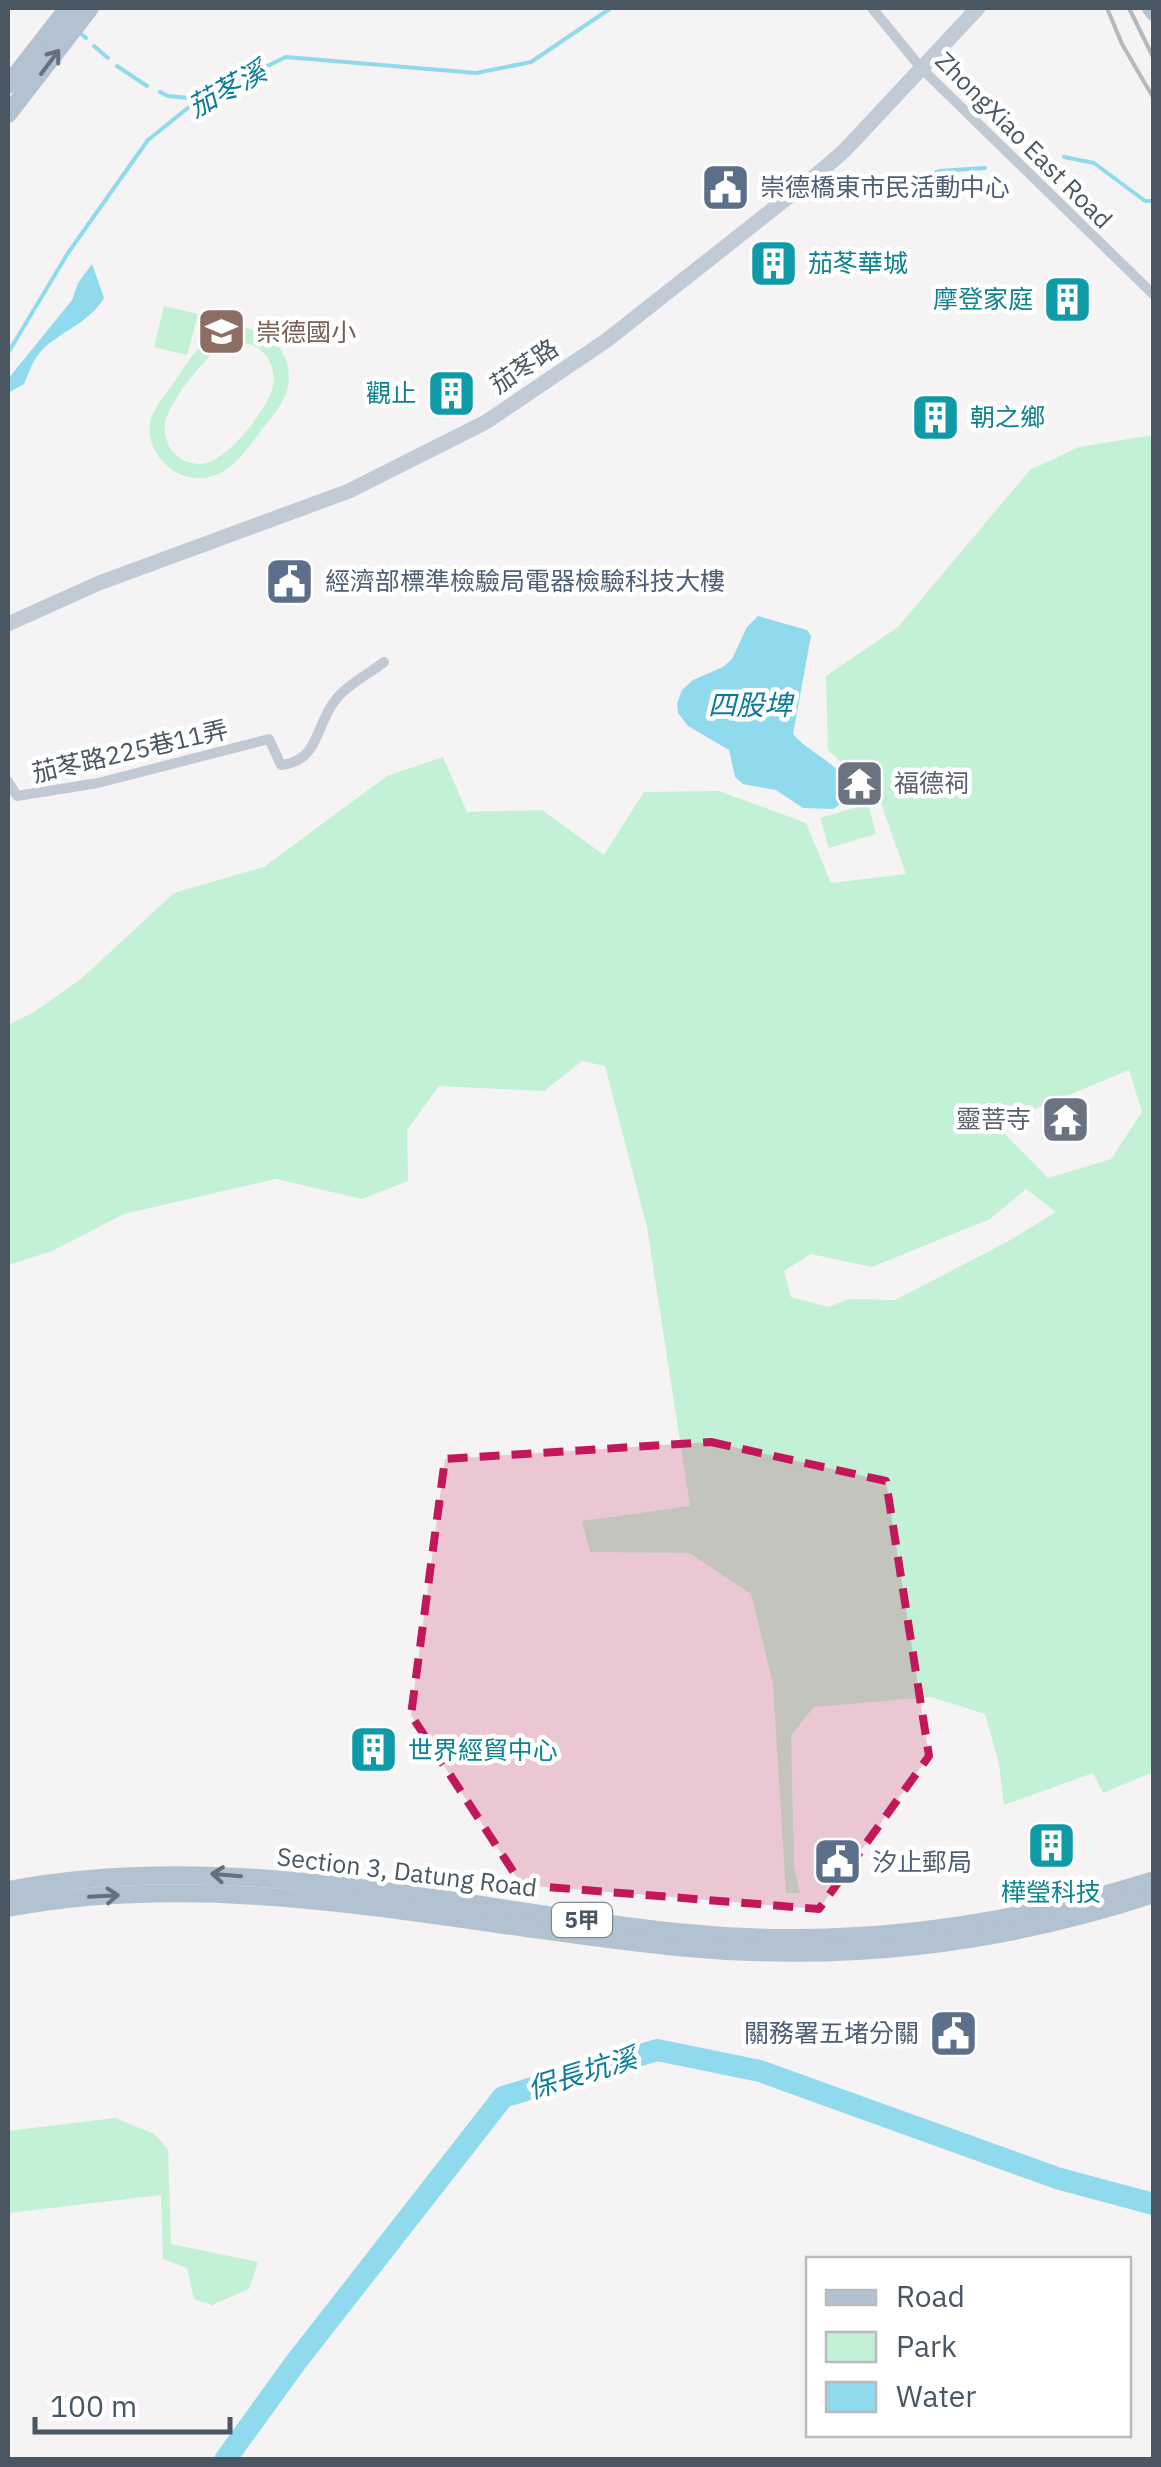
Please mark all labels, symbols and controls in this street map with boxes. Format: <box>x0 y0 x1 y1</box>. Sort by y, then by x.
street label: ZhongXiao East Road <box>929 44 1120 235</box>
one-way arrow <box>40 49 61 76</box>
water label: 茄苳溪 <box>181 50 276 125</box>
public building icon: 崇德橋東市民活動中心 <box>699 161 751 213</box>
place label: 崇德橋東市民活動中心 <box>760 170 1010 203</box>
building icon: 茄苳華城 <box>747 237 799 289</box>
place label: 茄苳華城 <box>808 246 908 279</box>
building icon: 摩登家庭 <box>1042 273 1094 325</box>
place label: 摩登家庭 <box>933 282 1033 315</box>
school or university icon: 崇德國小 <box>195 306 247 358</box>
place label: 崇德國小 <box>256 315 356 348</box>
street label: 茄苳路 <box>483 331 564 400</box>
building icon: 觀止 <box>425 367 477 419</box>
place label: 觀止 <box>366 376 416 409</box>
building icon: 朝之鄉 <box>909 391 961 443</box>
place label: 朝之鄉 <box>970 400 1045 433</box>
public building icon: 經濟部標準檢驗局電器檢驗科技大樓 <box>264 555 316 607</box>
place label: 經濟部標準檢驗局電器檢驗科技大樓 <box>325 564 725 597</box>
water label: 四股埤 <box>708 686 795 723</box>
street label: 茄苳路225巷11弄 <box>29 712 231 789</box>
temple icon: 福德祠 <box>833 757 885 809</box>
place label: 福德祠 <box>894 766 969 799</box>
temple icon: 靈菩寺 <box>1040 1093 1092 1145</box>
place label: 靈菩寺 <box>956 1102 1031 1135</box>
building icon: 世界經貿中心 <box>347 1724 399 1776</box>
place label: 世界經貿中心 <box>408 1733 558 1766</box>
building icon: 樺瑩科技 <box>1025 1820 1077 1872</box>
public building icon: 汐止郵局 <box>811 1836 863 1888</box>
street label: Section 3, Datung Road <box>275 1839 539 1904</box>
place label: 汐止郵局 <box>872 1845 972 1878</box>
one-way arrow <box>211 1865 243 1884</box>
place label: 樺瑩科技 <box>1001 1875 1101 1908</box>
one-way arrow <box>88 1886 120 1905</box>
road number: 5甲 <box>552 1903 612 1937</box>
public building icon: 關務署五堵分關 <box>928 2007 980 2059</box>
place label: 關務署五堵分關 <box>744 2016 919 2049</box>
water label: 保長坑溪 <box>523 2037 645 2107</box>
legend <box>806 2257 1131 2437</box>
text: Road <box>896 2276 965 2315</box>
text: Park <box>896 2326 957 2365</box>
scale bar <box>35 2372 230 2434</box>
text: Water <box>896 2376 976 2415</box>
text: 100 m <box>50 2386 137 2425</box>

